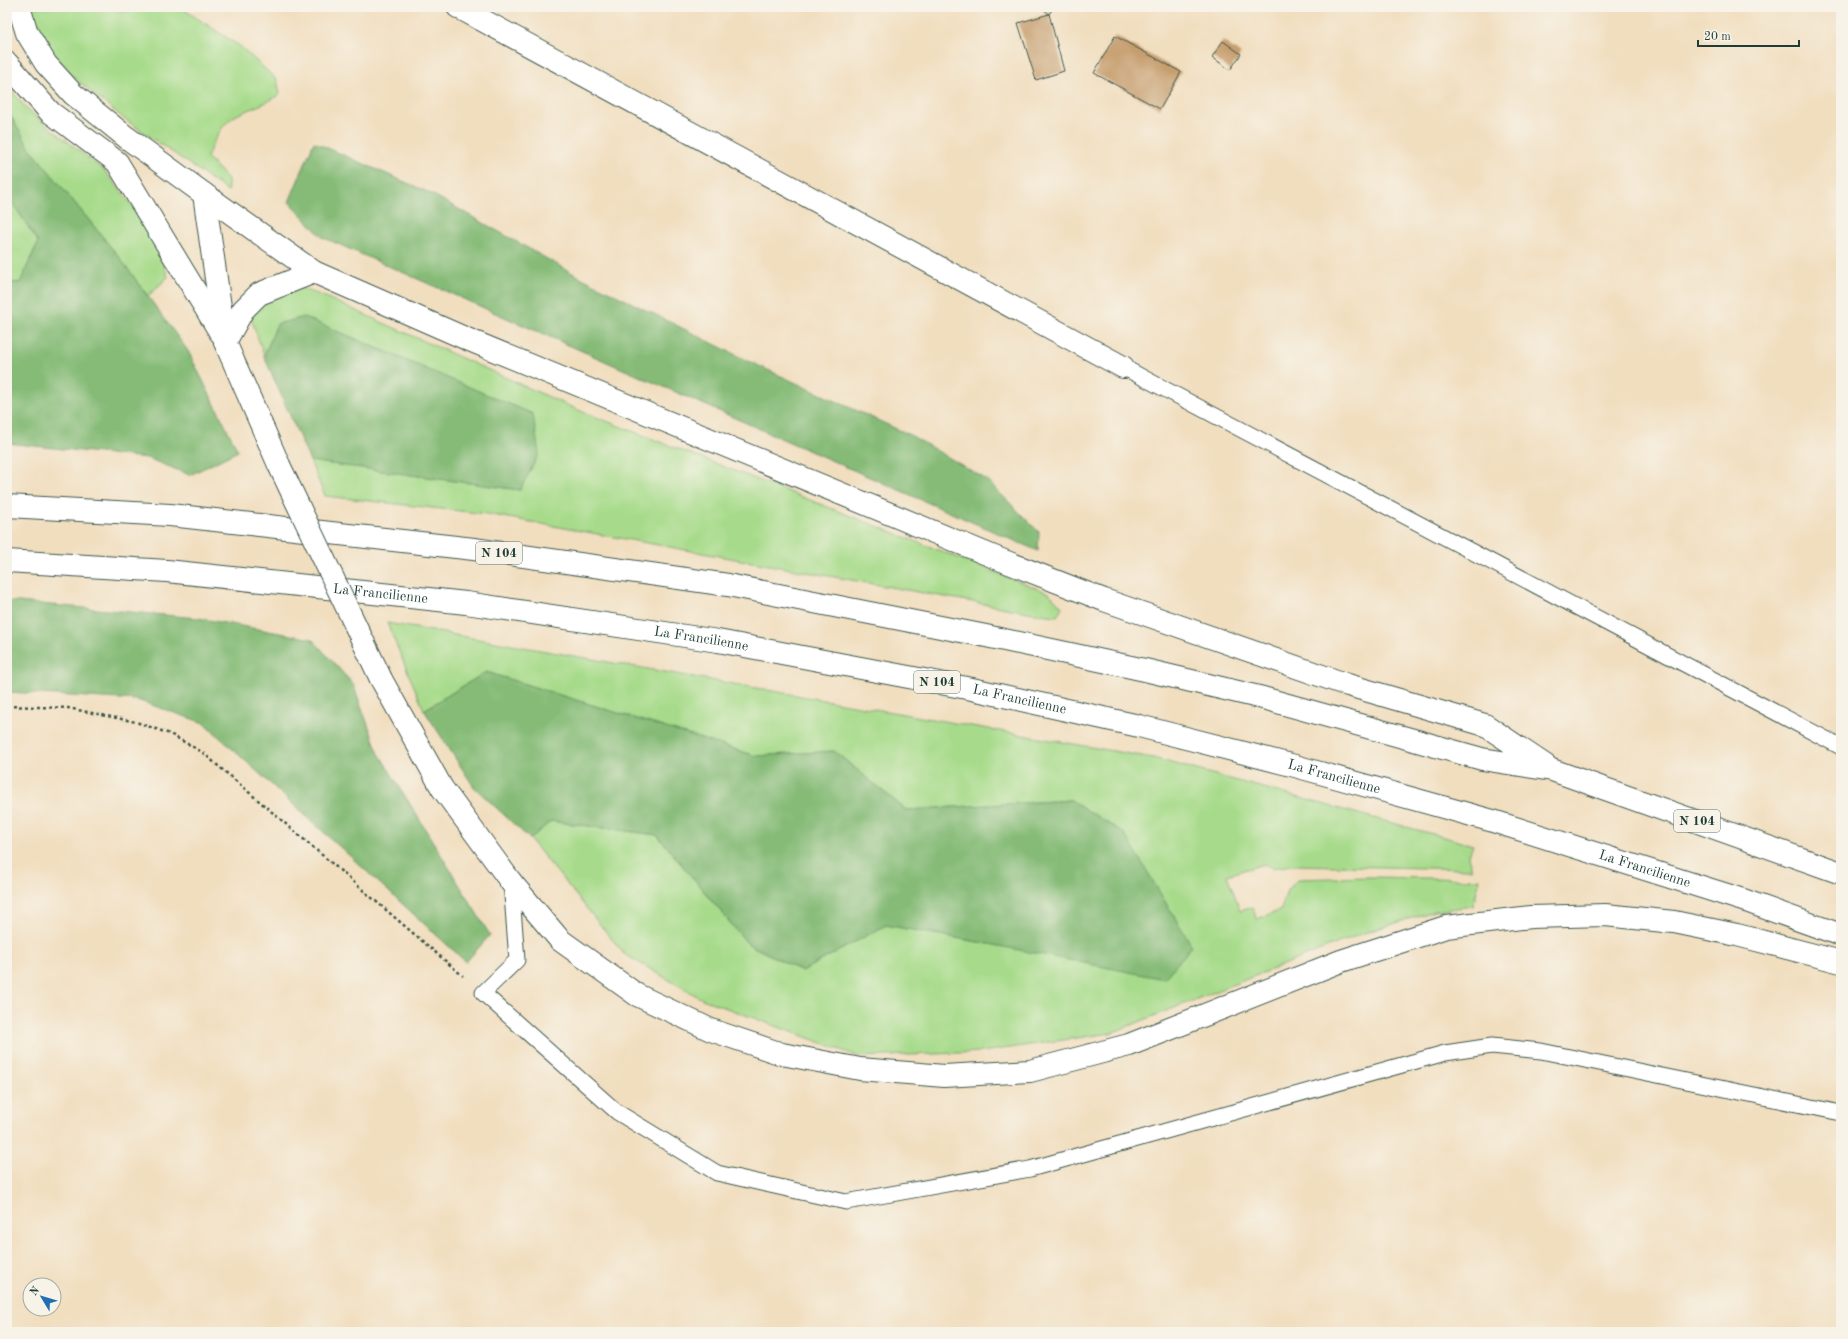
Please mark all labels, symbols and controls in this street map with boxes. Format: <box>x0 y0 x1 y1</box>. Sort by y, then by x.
scale bar <box>1698 22 1799 48</box>
text: 20 m <box>1704 31 1731 43</box>
road number: N 104 <box>476 542 522 564</box>
street label: La Francilienne <box>332 582 429 606</box>
street label: La Francilienne <box>653 624 750 654</box>
road number: N 104 <box>914 671 960 693</box>
street label: La Francilienne <box>971 682 1068 717</box>
street label: La Francilienne <box>1286 757 1382 796</box>
road number: N 104 <box>1674 810 1720 832</box>
street label: La Francilienne <box>1597 848 1692 890</box>
north arrow <box>22 1277 62 1317</box>
text: N <box>28 1285 43 1298</box>

